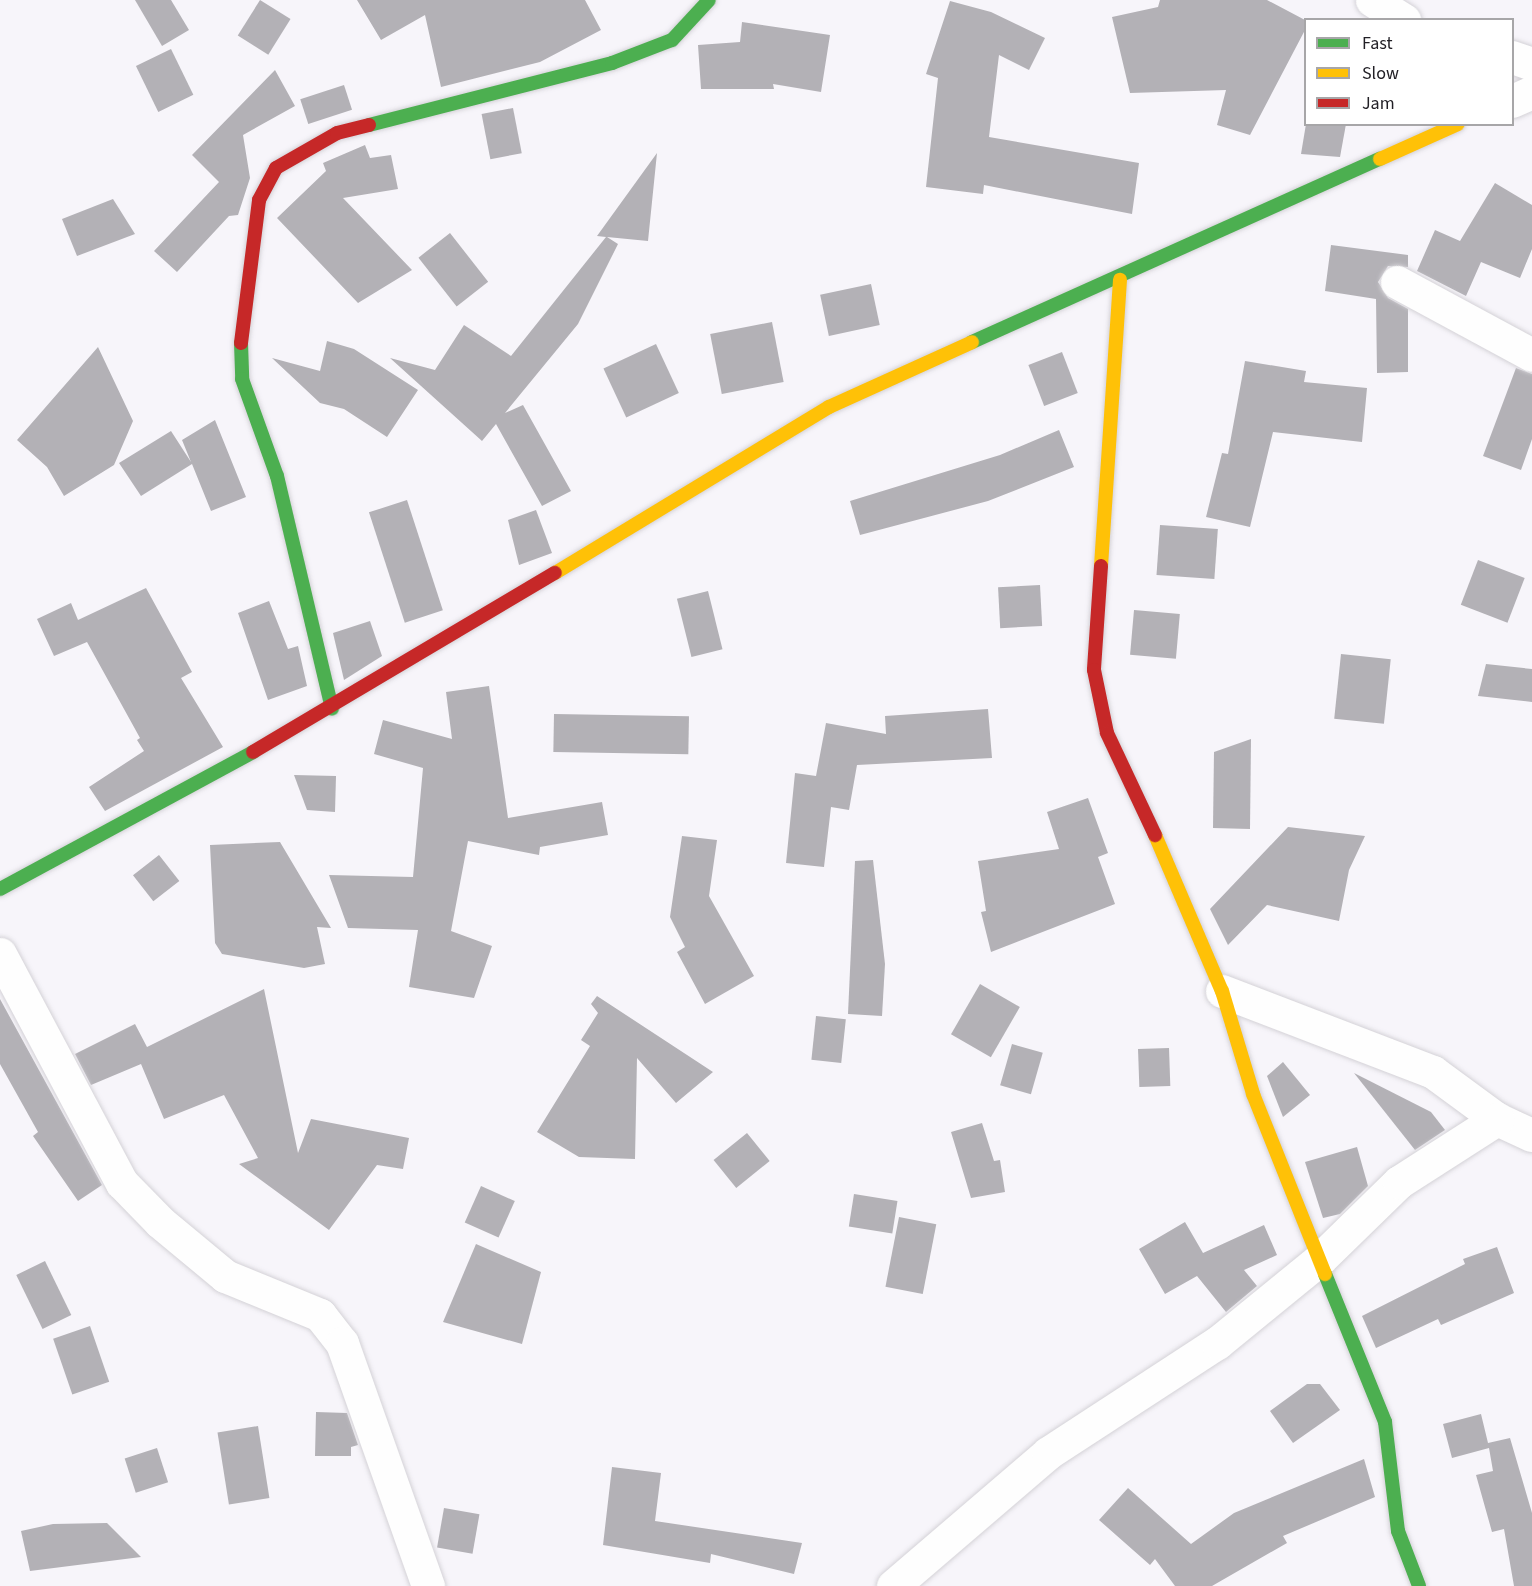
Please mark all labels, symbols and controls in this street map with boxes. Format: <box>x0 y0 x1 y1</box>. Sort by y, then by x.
legend <box>1304 18 1514 126</box>
text: Fast <box>1362 31 1393 56</box>
text: Slow <box>1362 61 1399 86</box>
text: Jam <box>1362 91 1395 116</box>

